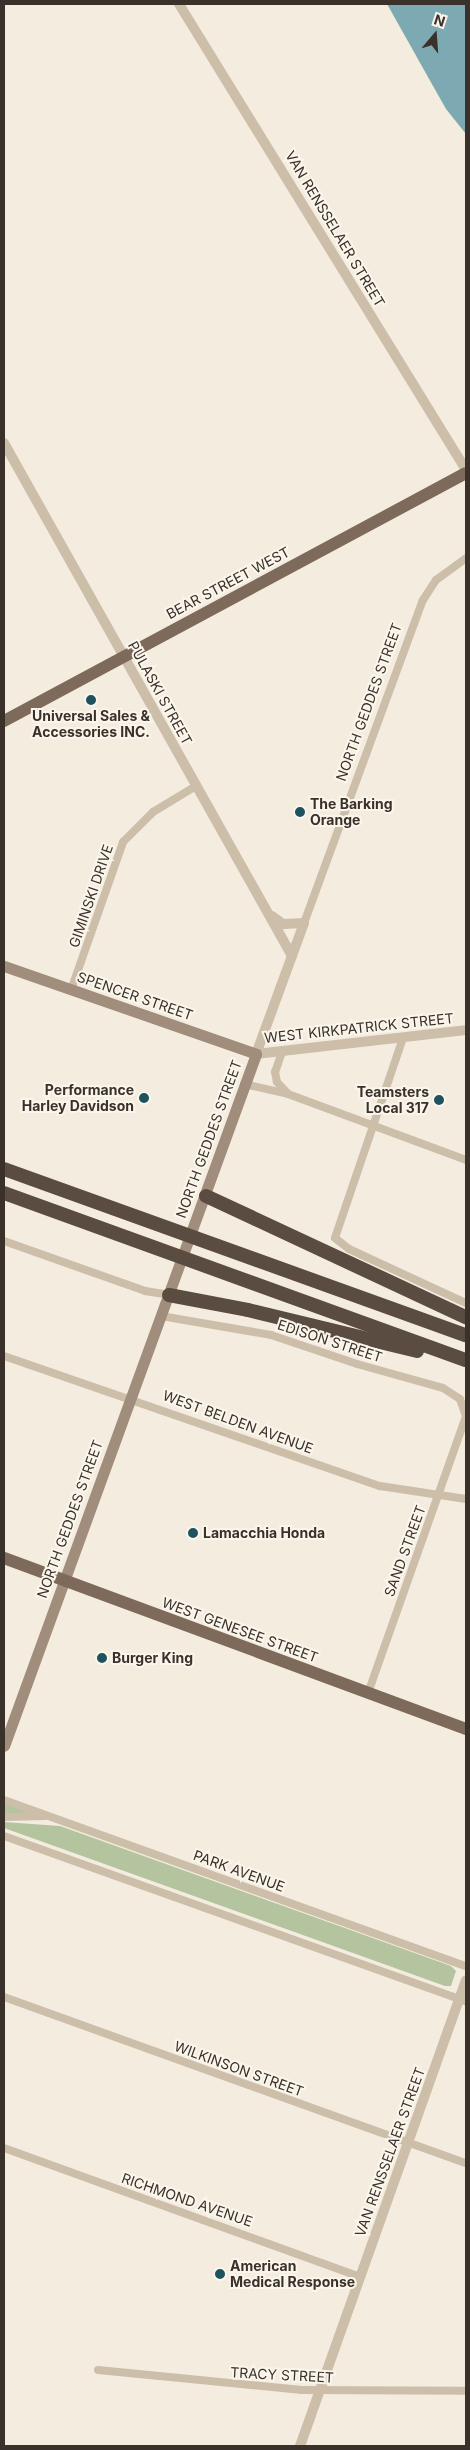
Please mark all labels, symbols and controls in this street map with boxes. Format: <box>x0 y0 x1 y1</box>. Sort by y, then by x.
north arrow <box>410 10 460 60</box>
text: N <box>432 11 447 30</box>
street label: VAN RENSSELAER STREET <box>282 148 388 310</box>
street label: BEAR STREET WEST <box>163 543 293 623</box>
street label: NORTH GEDDES STREET <box>333 621 405 783</box>
street label: PULASKI STREET <box>125 638 195 748</box>
marker: Universal Sales & Accessories INC. <box>85 694 97 706</box>
place label: Universal Sales & Accessories INC. <box>32 708 150 740</box>
place label: The Barking Orange <box>310 796 393 829</box>
marker: The Barking Orange <box>294 806 306 818</box>
street label: GIMINSKI DRIVE <box>65 842 117 950</box>
street label: SPENCER STREET <box>75 968 195 1024</box>
street label: WEST KIRKPATRICK STREET <box>263 1010 455 1046</box>
street label: NORTH GEDDES STREET <box>173 1058 245 1220</box>
place label: Performance Harley Davidson <box>22 1082 134 1114</box>
place label: Teamsters Local 317 <box>357 1084 429 1116</box>
marker: Performance Harley Davidson <box>138 1092 150 1104</box>
marker: Teamsters Local 317 <box>433 1094 445 1106</box>
street label: EDISON STREET <box>275 1316 385 1366</box>
street label: WEST BELDEN AVENUE <box>161 1387 315 1457</box>
street label: NORTH GEDDES STREET <box>34 1438 106 1600</box>
street label: SAND STREET <box>381 1503 429 1599</box>
place label: Lamacchia Honda <box>203 1525 325 1541</box>
marker: Lamacchia Honda <box>187 1527 199 1539</box>
street label: WEST GENESEE STREET <box>160 1594 320 1666</box>
place label: Burger King <box>112 1650 193 1666</box>
marker: Burger King <box>96 1652 108 1664</box>
street label: PARK AVENUE <box>191 1847 287 1895</box>
street label: WILKINSON STREET <box>172 2038 306 2100</box>
street label: VAN RENSSELAER STREET <box>351 2065 429 2239</box>
street label: RICHMOND AVENUE <box>119 2170 255 2230</box>
place label: American Medical Response <box>230 2258 355 2290</box>
marker: American Medical Response <box>214 2268 226 2280</box>
street label: TRACY STREET <box>230 2364 334 2386</box>

